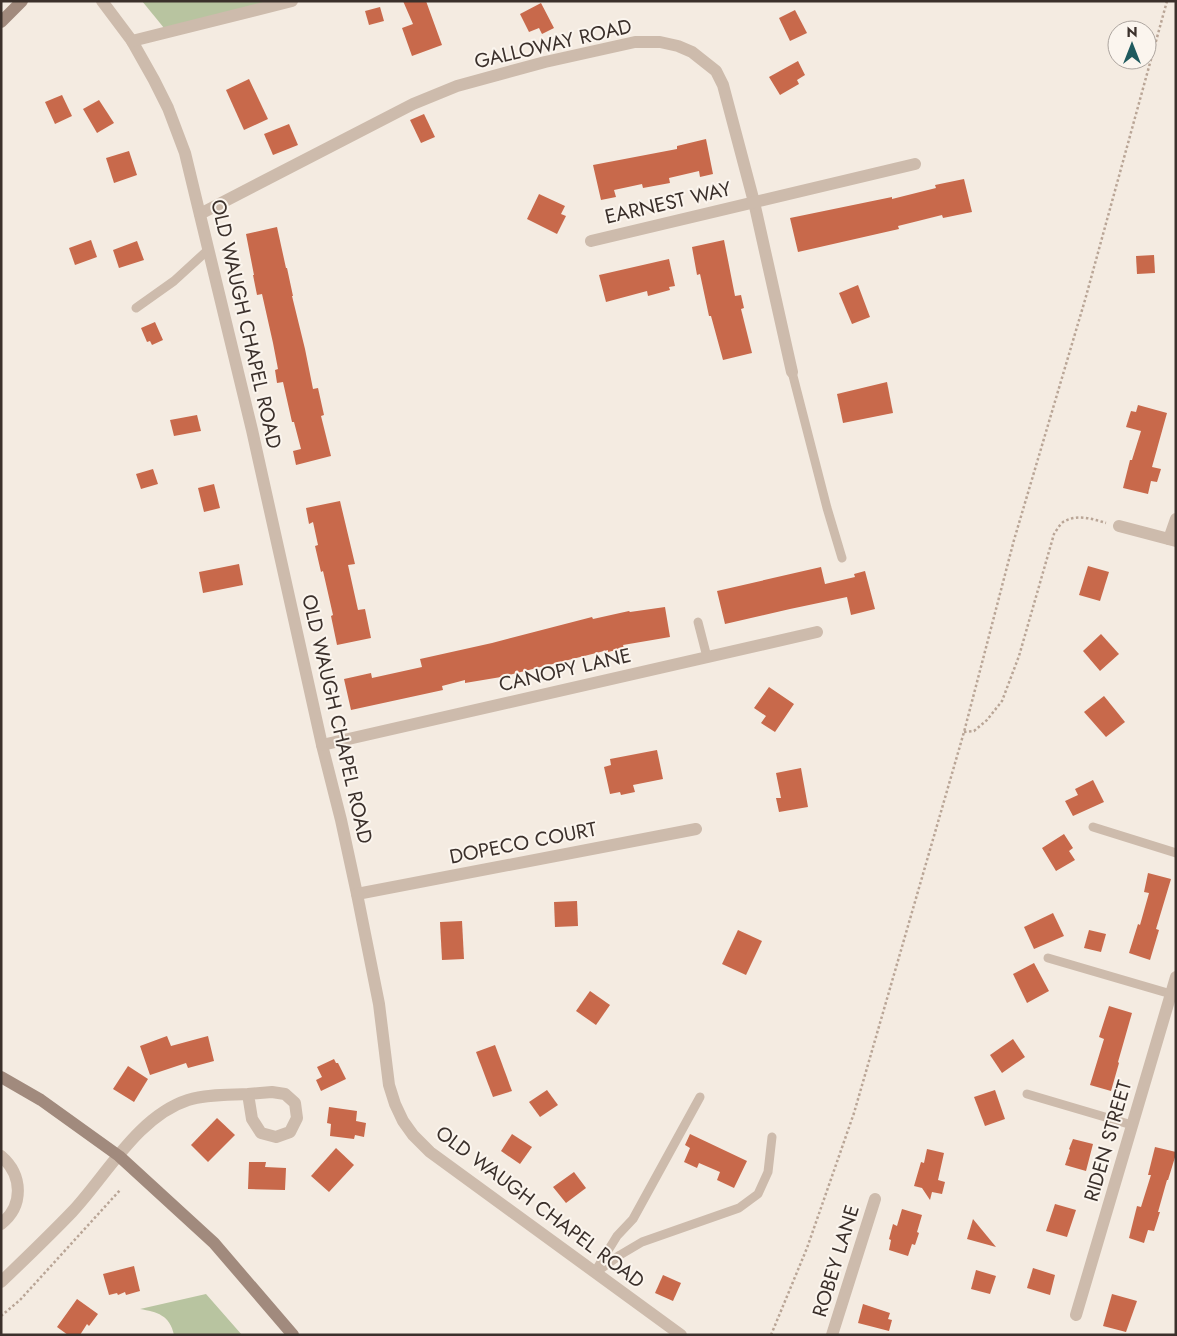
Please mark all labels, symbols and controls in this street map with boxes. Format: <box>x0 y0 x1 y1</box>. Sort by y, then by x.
street label: GALLOWAY ROAD <box>471 12 635 76</box>
north arrow <box>1107 20 1157 70</box>
text: N <box>1126 22 1138 42</box>
street label: EARNEST WAY <box>602 174 735 232</box>
street label: OLD WAUGH CHAPEL ROAD <box>203 196 289 452</box>
street label: OLD WAUGH CHAPEL ROAD <box>294 591 380 847</box>
street label: CANOPY LANE <box>496 641 634 699</box>
street label: DOPECO COURT <box>447 814 600 871</box>
street label: RIDEN STREET <box>1077 1076 1139 1205</box>
street label: OLD WAUGH CHAPEL ROAD <box>429 1119 651 1295</box>
street label: ROBEY LANE <box>805 1201 867 1321</box>

